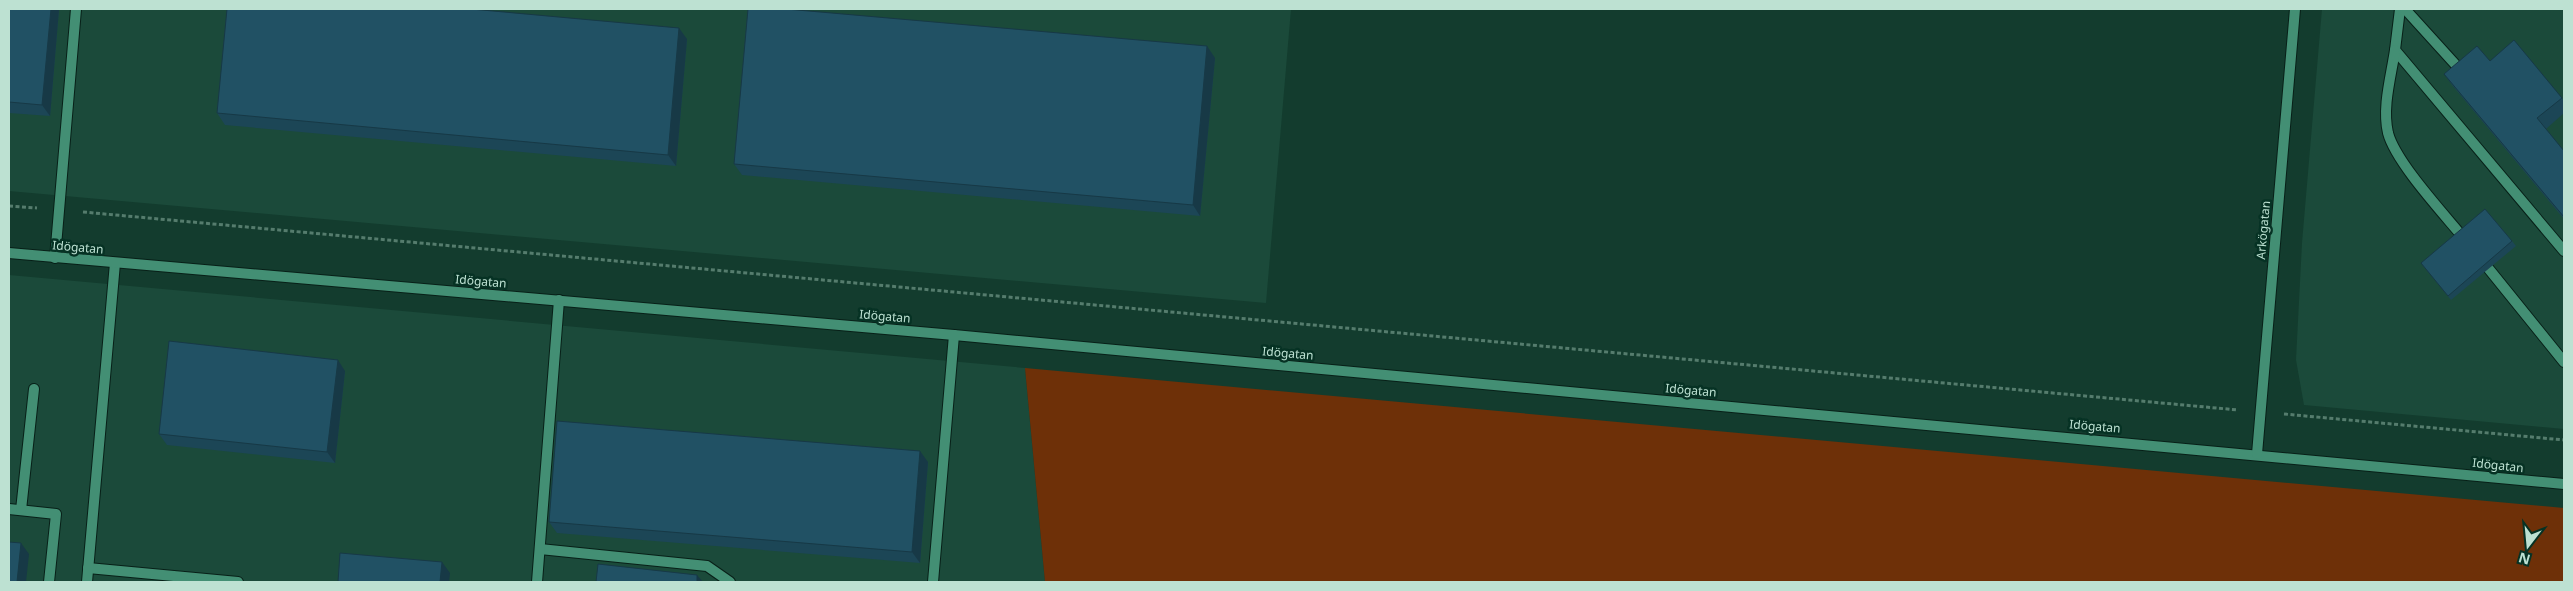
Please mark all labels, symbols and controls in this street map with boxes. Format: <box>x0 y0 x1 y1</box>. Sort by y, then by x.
street label: Arkögatan <box>2252 200 2274 260</box>
street label: Idögatan <box>52 236 104 258</box>
street label: Idögatan <box>455 270 507 292</box>
street label: Idögatan <box>859 305 911 327</box>
street label: Idögatan <box>1262 342 1314 364</box>
street label: Idögatan <box>1665 379 1717 401</box>
street label: Idögatan <box>2069 415 2121 437</box>
street label: Idögatan <box>2472 454 2524 476</box>
north arrow <box>2503 521 2553 571</box>
text: N <box>2516 548 2532 570</box>

